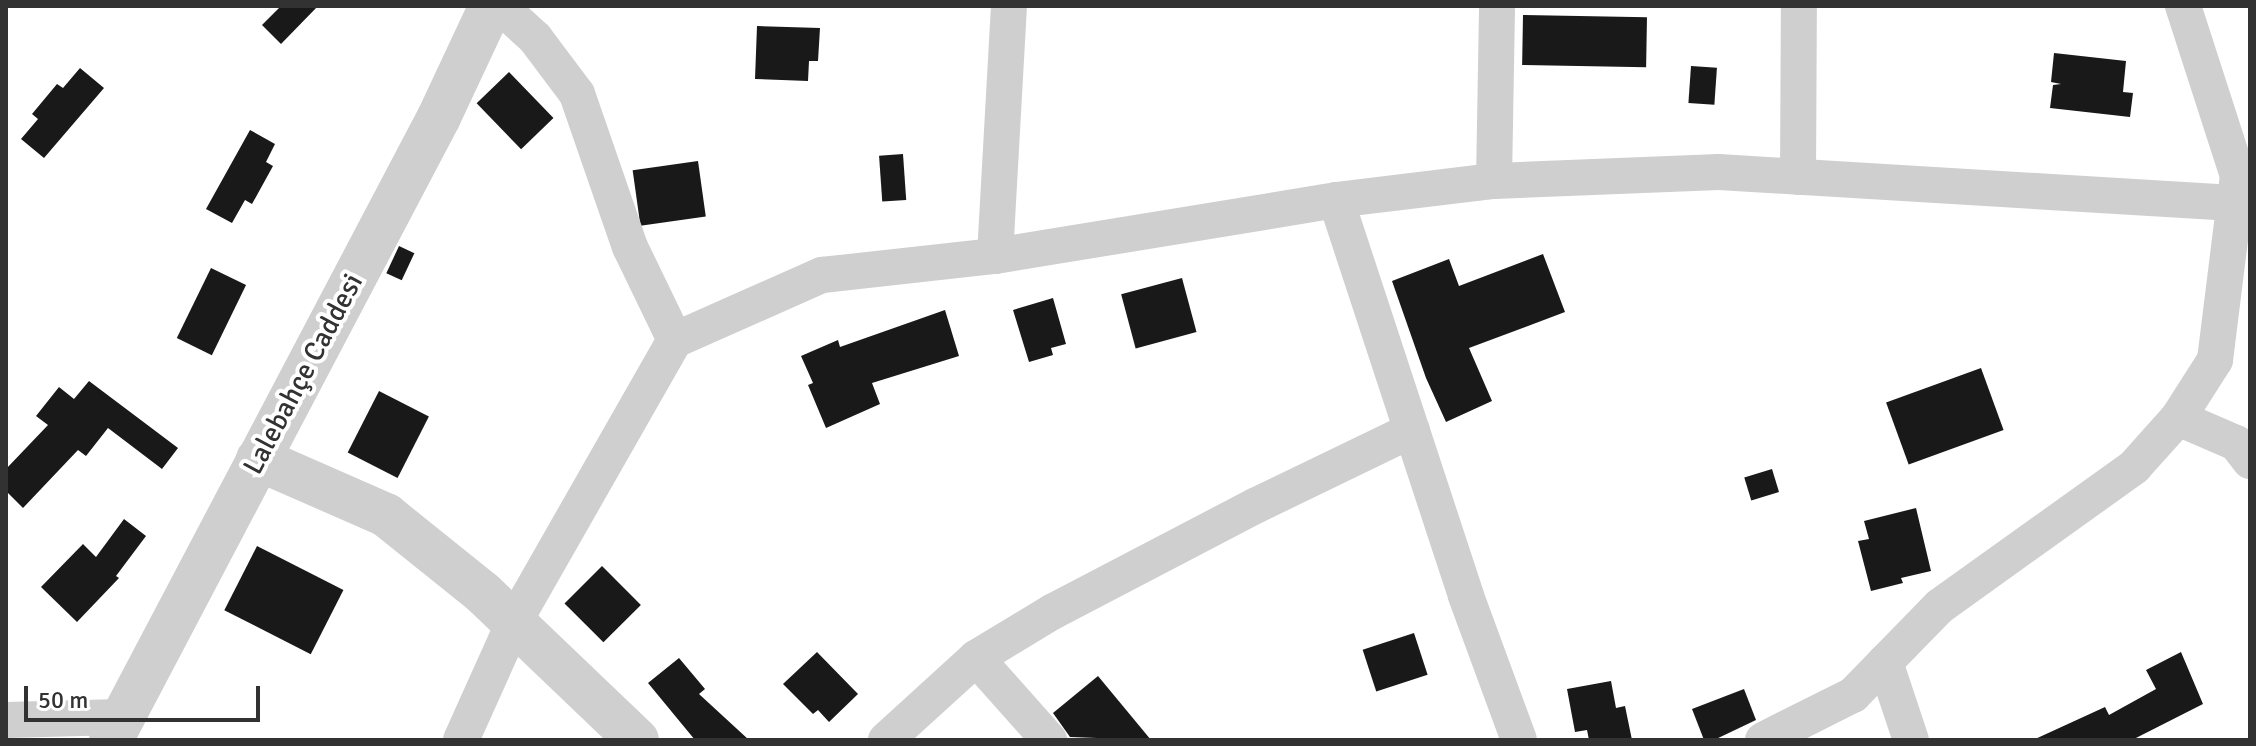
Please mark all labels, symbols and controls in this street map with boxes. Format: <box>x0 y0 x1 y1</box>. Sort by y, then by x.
street label: Lalebahçe Caddesi <box>236 268 370 480</box>
scale bar <box>28 670 264 720</box>
text: 50 m <box>38 685 88 715</box>

